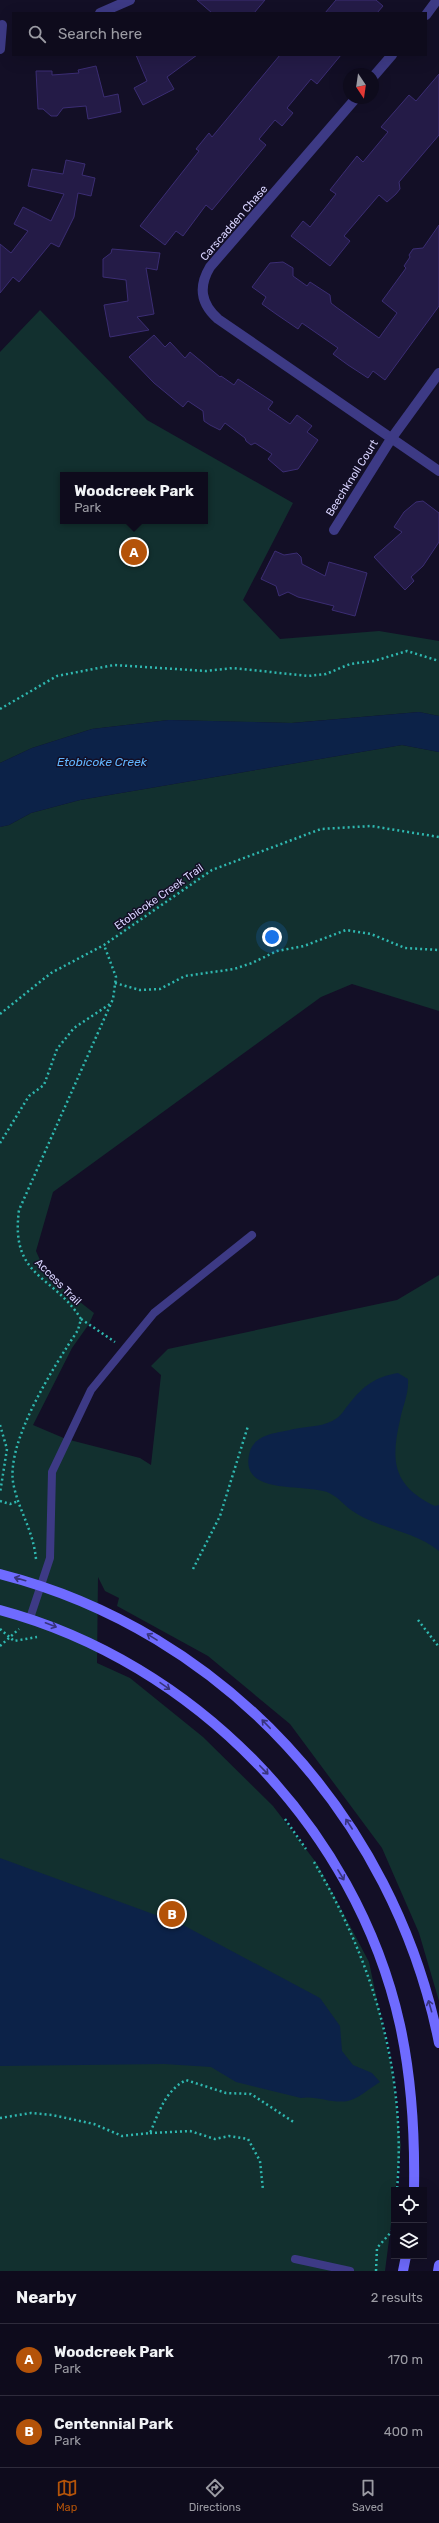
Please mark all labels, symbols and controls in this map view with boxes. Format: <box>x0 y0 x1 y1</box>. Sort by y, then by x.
search box <box>12 12 427 56</box>
icon: search <box>26 23 48 45</box>
text: Search here <box>58 25 142 43</box>
north arrow <box>343 68 379 104</box>
street label: Carscadden Chase <box>198 183 270 263</box>
street label: Beechknoll Court <box>323 437 381 519</box>
popup <box>60 472 208 524</box>
text: Woodcreek Park <box>74 482 194 500</box>
text: Park <box>74 500 101 515</box>
pin: A <box>121 537 147 567</box>
water label: Etobicoke Creek <box>57 755 148 769</box>
street label: Etobicoke Creek Trail <box>112 861 206 933</box>
your location <box>262 927 282 947</box>
street label: Access Trail <box>32 1256 84 1308</box>
one-way arrow <box>14 1575 27 1583</box>
one-way arrow <box>44 1622 56 1630</box>
one-way arrow <box>146 1632 158 1640</box>
one-way arrow <box>159 1682 170 1690</box>
one-way arrow <box>261 1719 271 1729</box>
one-way arrow <box>259 1765 269 1775</box>
one-way arrow <box>344 1818 352 1830</box>
one-way arrow <box>337 1869 345 1881</box>
pin: B <box>159 1899 185 1929</box>
one-way arrow <box>426 1999 433 2012</box>
map controls <box>391 2187 427 2259</box>
button: locate <box>391 2187 427 2223</box>
button: layers <box>391 2223 427 2259</box>
text: Nearby <box>16 2287 77 2307</box>
text: 2 results <box>371 2290 423 2305</box>
text: Woodcreek Park <box>54 2343 174 2361</box>
text: A <box>24 2352 34 2367</box>
text: 170 m <box>388 2352 423 2367</box>
text: Park <box>54 2361 81 2376</box>
text: Centennial Park <box>54 2415 173 2433</box>
text: B <box>24 2424 34 2439</box>
text: 400 m <box>384 2424 423 2439</box>
text: Park <box>54 2433 81 2448</box>
tab: Map <box>56 2477 78 2514</box>
tab: Directions <box>189 2477 241 2514</box>
tab: Saved <box>352 2477 383 2514</box>

